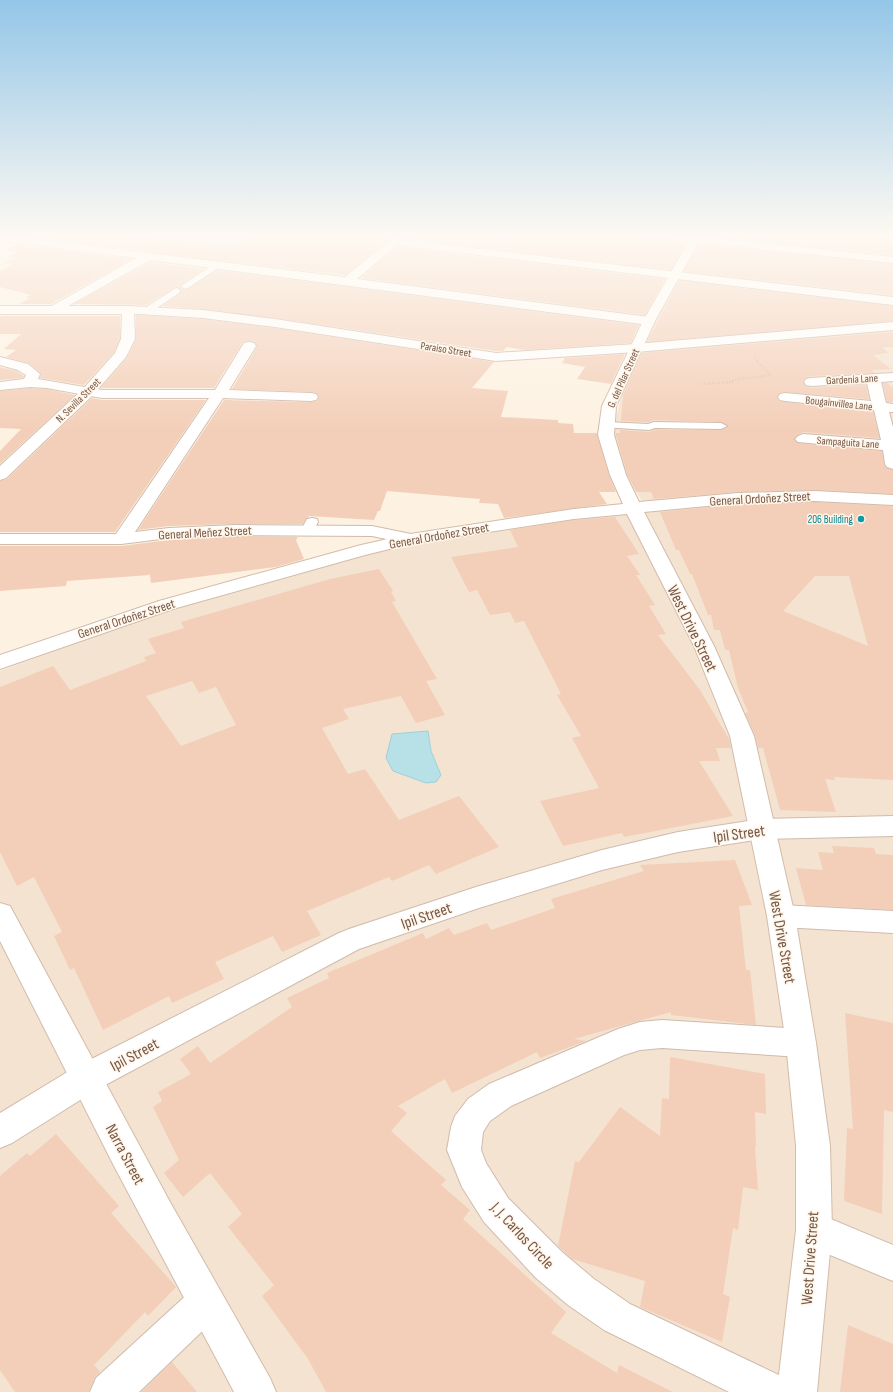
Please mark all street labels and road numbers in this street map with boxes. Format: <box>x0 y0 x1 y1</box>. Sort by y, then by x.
street label: Paraiso Street <box>419 339 473 360</box>
street label: G. del Pilar Street <box>605 346 643 410</box>
street label: Gardenia Lane <box>826 372 878 387</box>
street label: N. Sevilla Street <box>53 375 104 425</box>
street label: Bougainvillea Lane <box>805 394 873 413</box>
street label: Sampaguita Lane <box>816 434 880 451</box>
street label: General Ordoñez Street <box>709 488 811 510</box>
street label: General Ordoñez Street <box>388 519 490 553</box>
street label: General Meñez Street <box>158 523 252 543</box>
street label: West Drive Street <box>663 582 721 675</box>
street label: General Ordoñez Street <box>76 596 177 642</box>
street label: Ipil Street <box>712 821 766 848</box>
street label: West Drive Street <box>764 889 799 985</box>
street label: Ipil Street <box>399 899 454 934</box>
street label: Ipil Street <box>107 1035 162 1076</box>
street label: Narra Street <box>101 1121 149 1188</box>
street label: J. J. Carlos Circle <box>486 1198 558 1273</box>
street label: West Drive Street <box>798 1210 823 1306</box>

